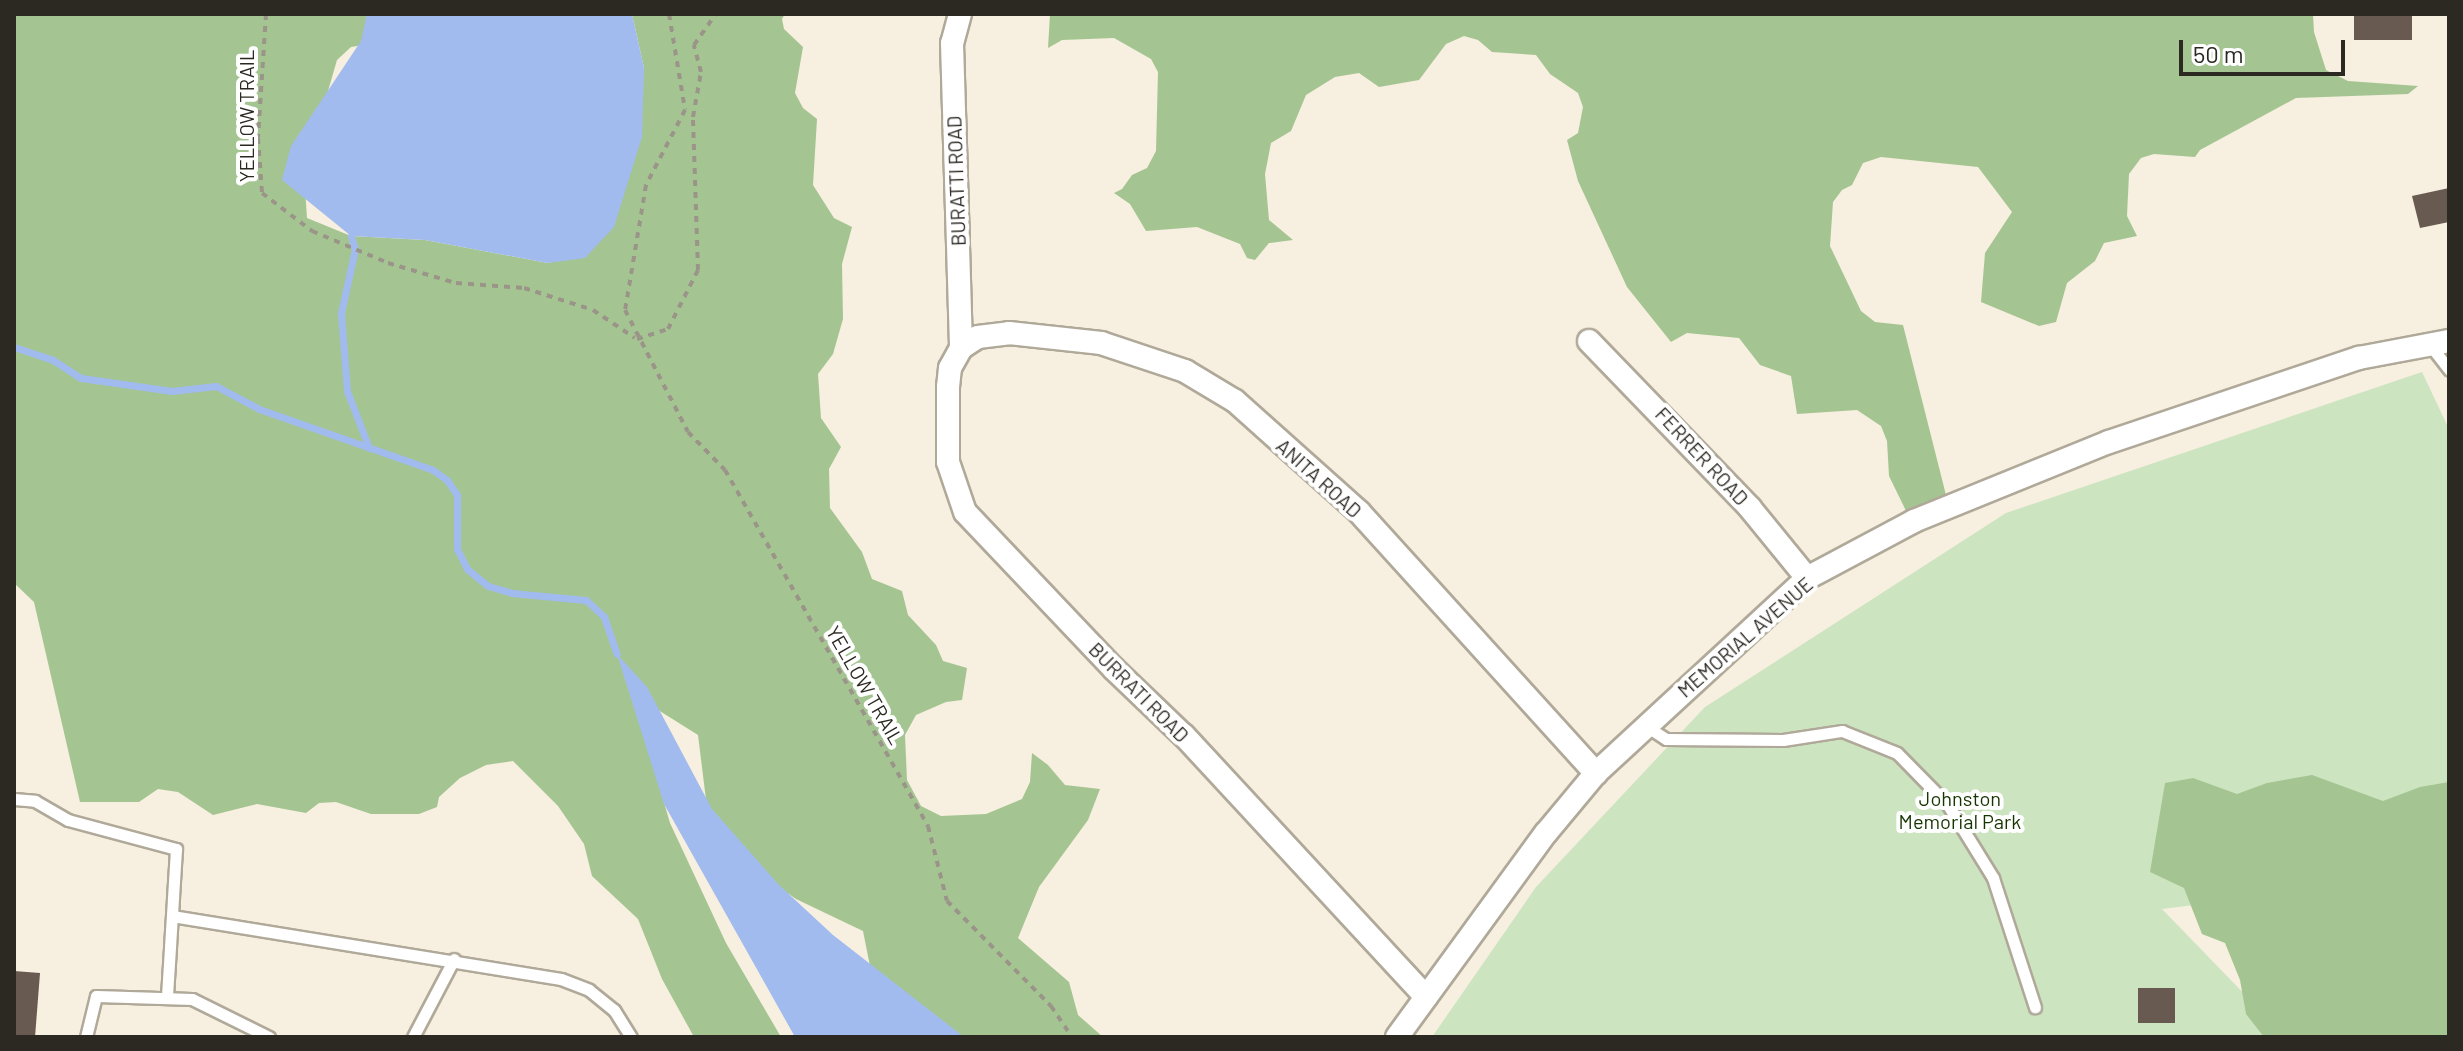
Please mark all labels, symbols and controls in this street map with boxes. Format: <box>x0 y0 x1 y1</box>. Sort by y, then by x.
scale bar <box>2183 24 2349 74</box>
text: 50 m <box>2193 39 2244 68</box>
street label: YELLOW TRAIL <box>234 50 258 182</box>
street label: BURATTI ROAD <box>942 115 970 247</box>
street label: FERRER ROAD <box>1650 402 1754 510</box>
street label: ANITA ROAD <box>1271 433 1367 523</box>
street label: MEMORIAL AVENUE <box>1672 572 1818 702</box>
street label: YELLOW TRAIL <box>821 622 909 748</box>
street label: BURRATI ROAD <box>1084 637 1194 747</box>
park label: Johnston Memorial Park <box>1899 787 2021 834</box>

